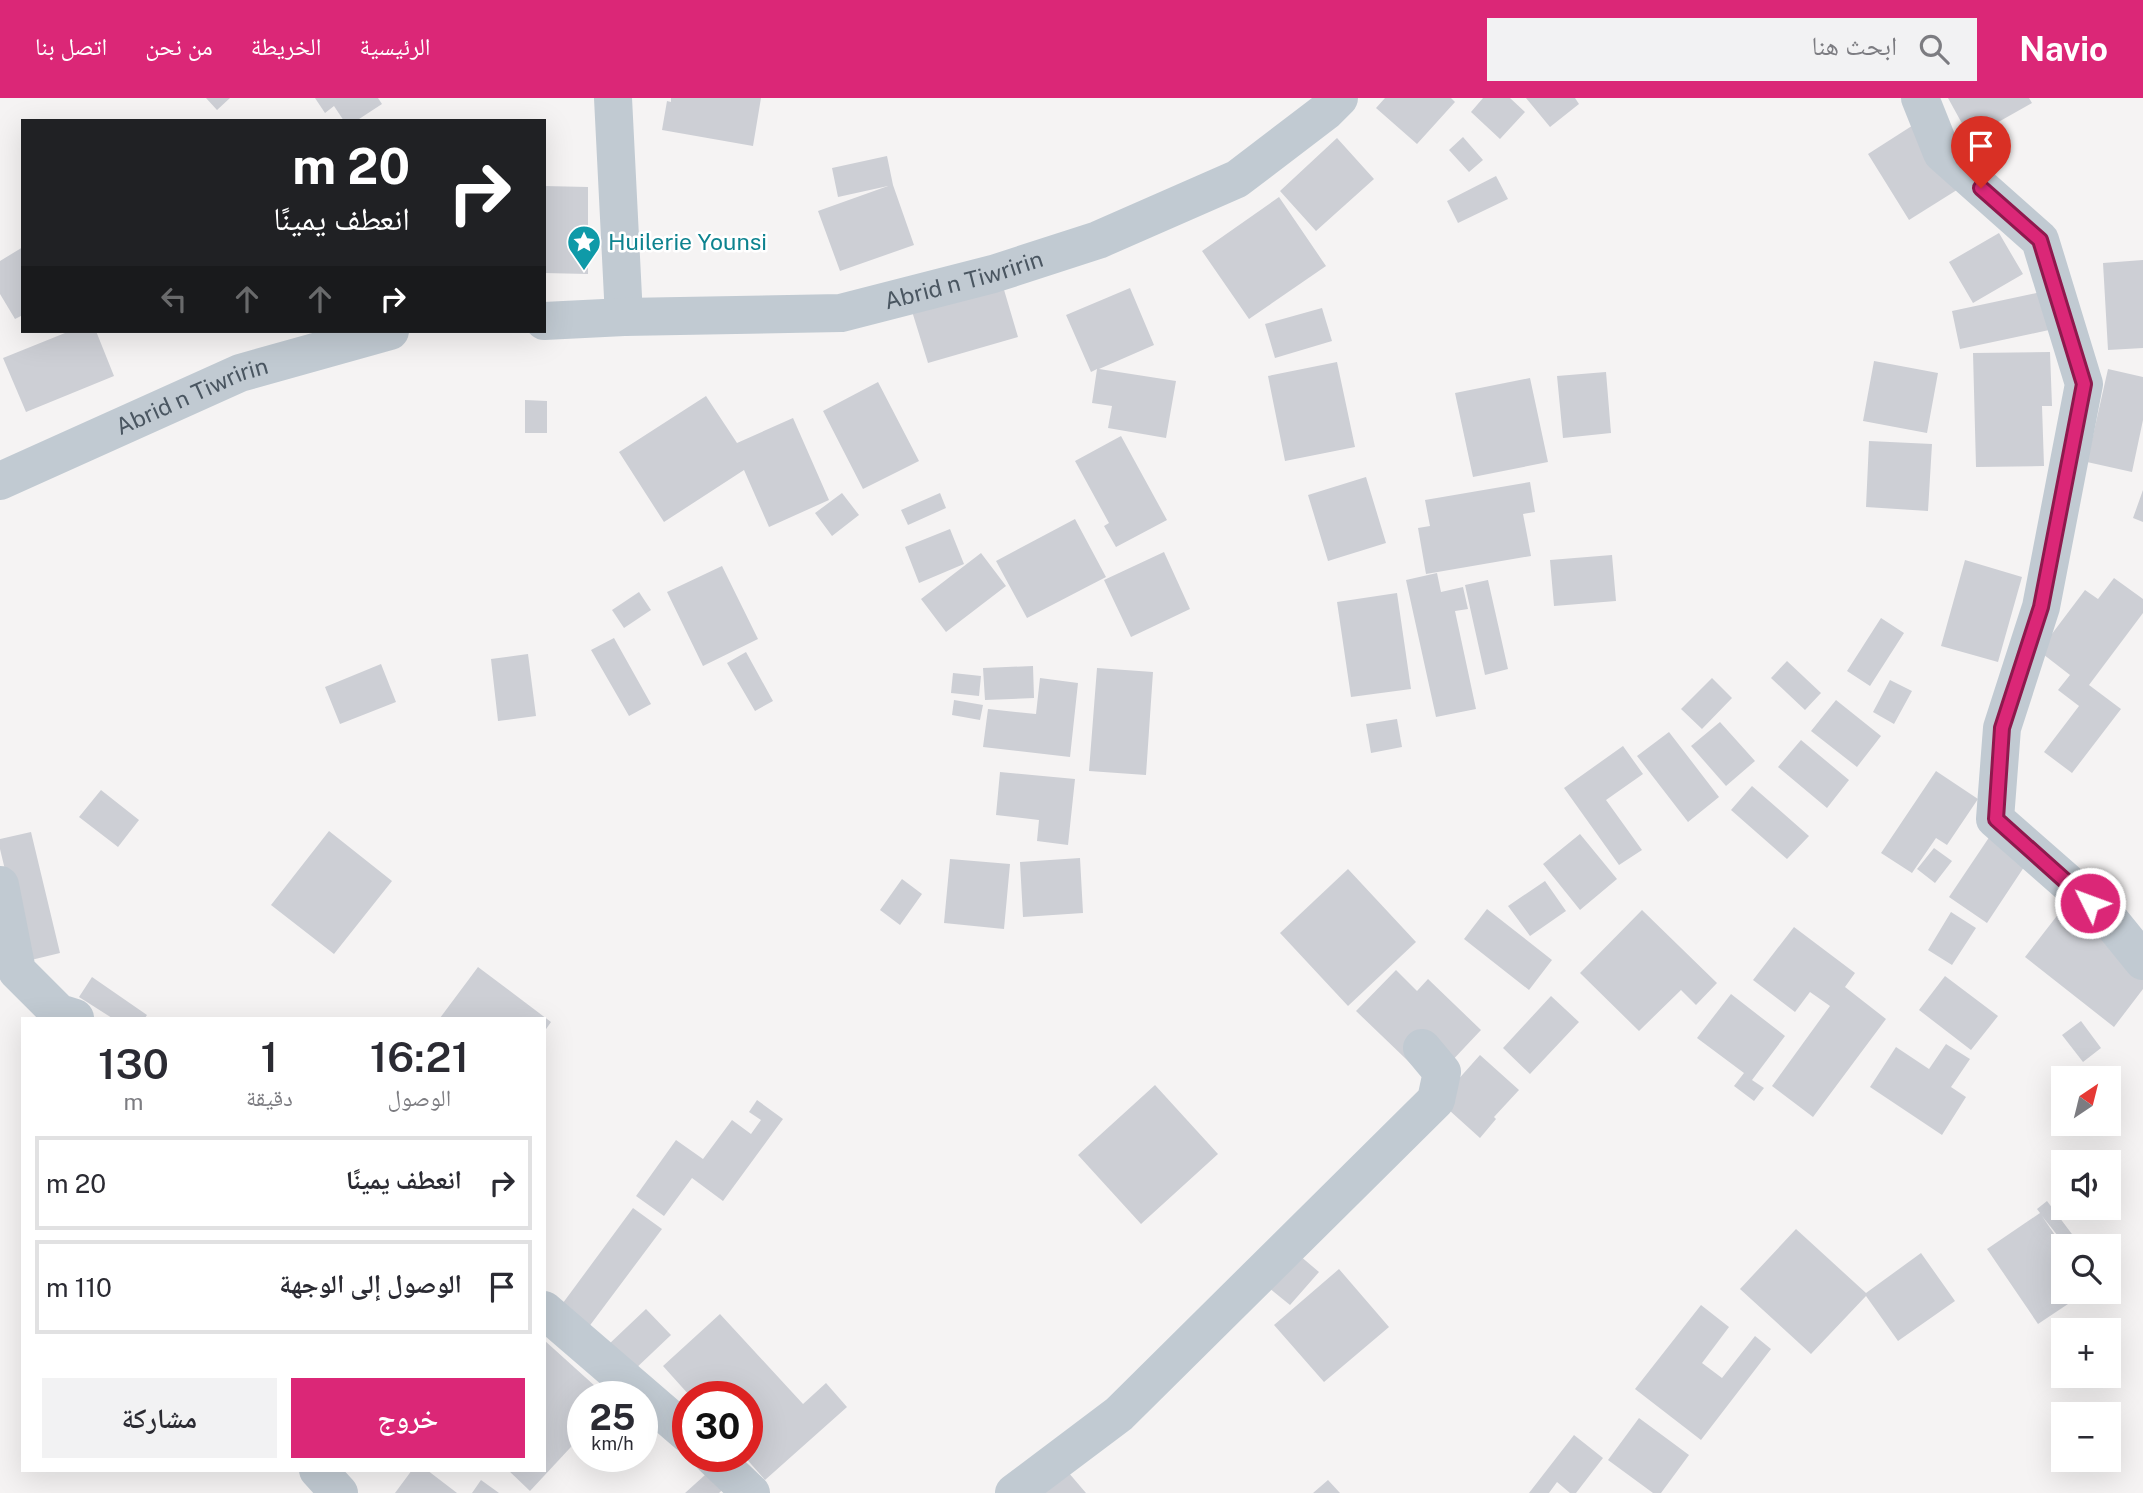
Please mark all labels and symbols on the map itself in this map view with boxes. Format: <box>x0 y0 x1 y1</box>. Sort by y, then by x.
pin <box>1951 116 2011 188</box>
place icon: Huilerie Younsi <box>565 223 603 272</box>
place label: Huilerie Younsi <box>608 228 767 255</box>
street label: Abrid n Tiwririn <box>881 245 1046 314</box>
street label: Abrid n Tiwririn <box>111 352 271 440</box>
position arrow <box>2053 866 2127 940</box>
north arrow <box>2051 1066 2121 1136</box>
speed limit sign: 30 <box>672 1381 763 1472</box>

